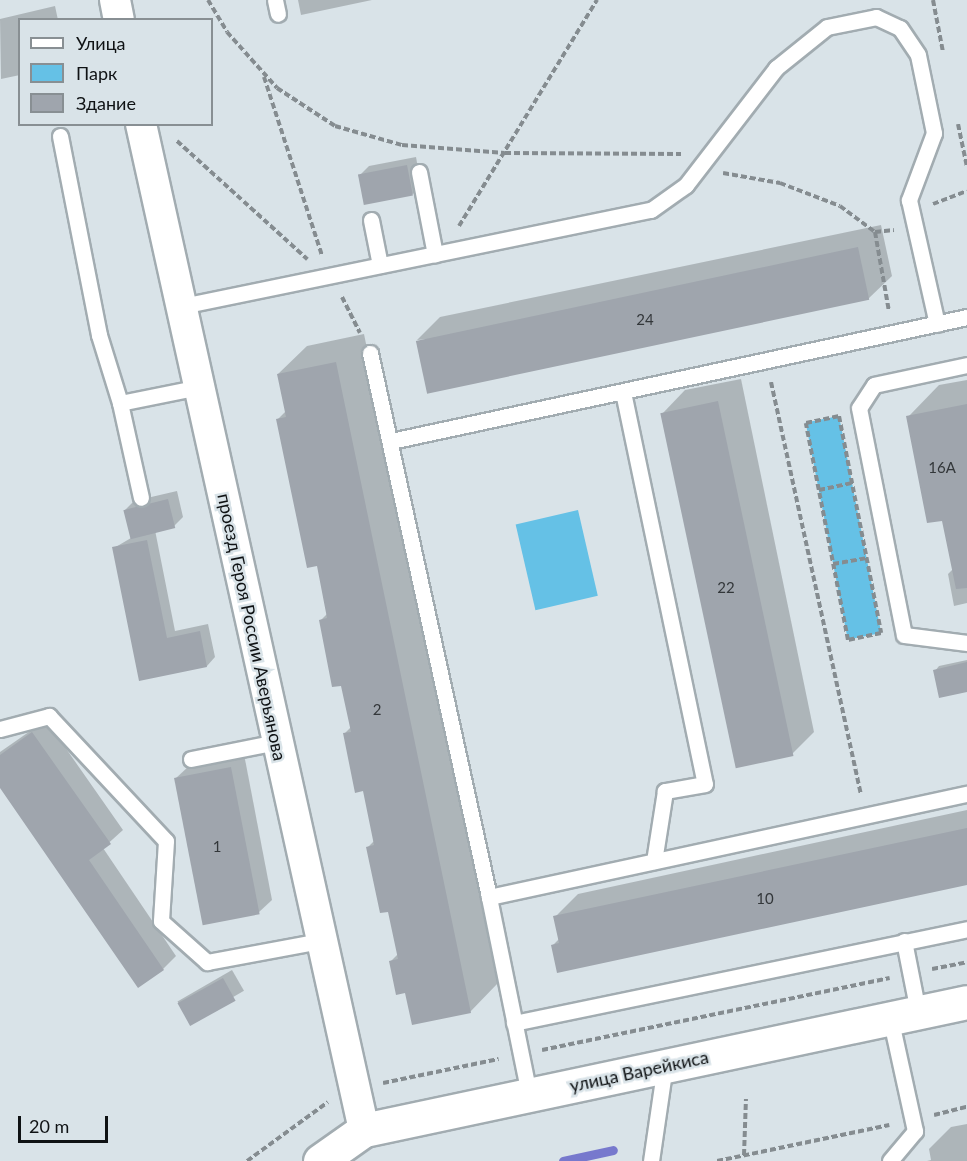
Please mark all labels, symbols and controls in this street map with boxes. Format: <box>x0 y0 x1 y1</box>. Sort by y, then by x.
legend <box>18 18 213 126</box>
text: Улица <box>76 32 126 54</box>
text: Парк <box>76 62 117 84</box>
text: Здание <box>76 92 136 114</box>
house number: 24 <box>636 311 654 329</box>
house number: 16А <box>928 459 956 477</box>
street label: проезд Героя России Аверьянова <box>213 491 291 763</box>
house number: 22 <box>717 579 735 597</box>
house number: 2 <box>373 701 381 719</box>
house number: 1 <box>213 838 221 856</box>
house number: 10 <box>756 890 774 908</box>
street label: улица Варейкиса <box>568 1046 710 1096</box>
scale bar <box>21 1104 111 1142</box>
text: 20 m <box>29 1115 69 1137</box>

